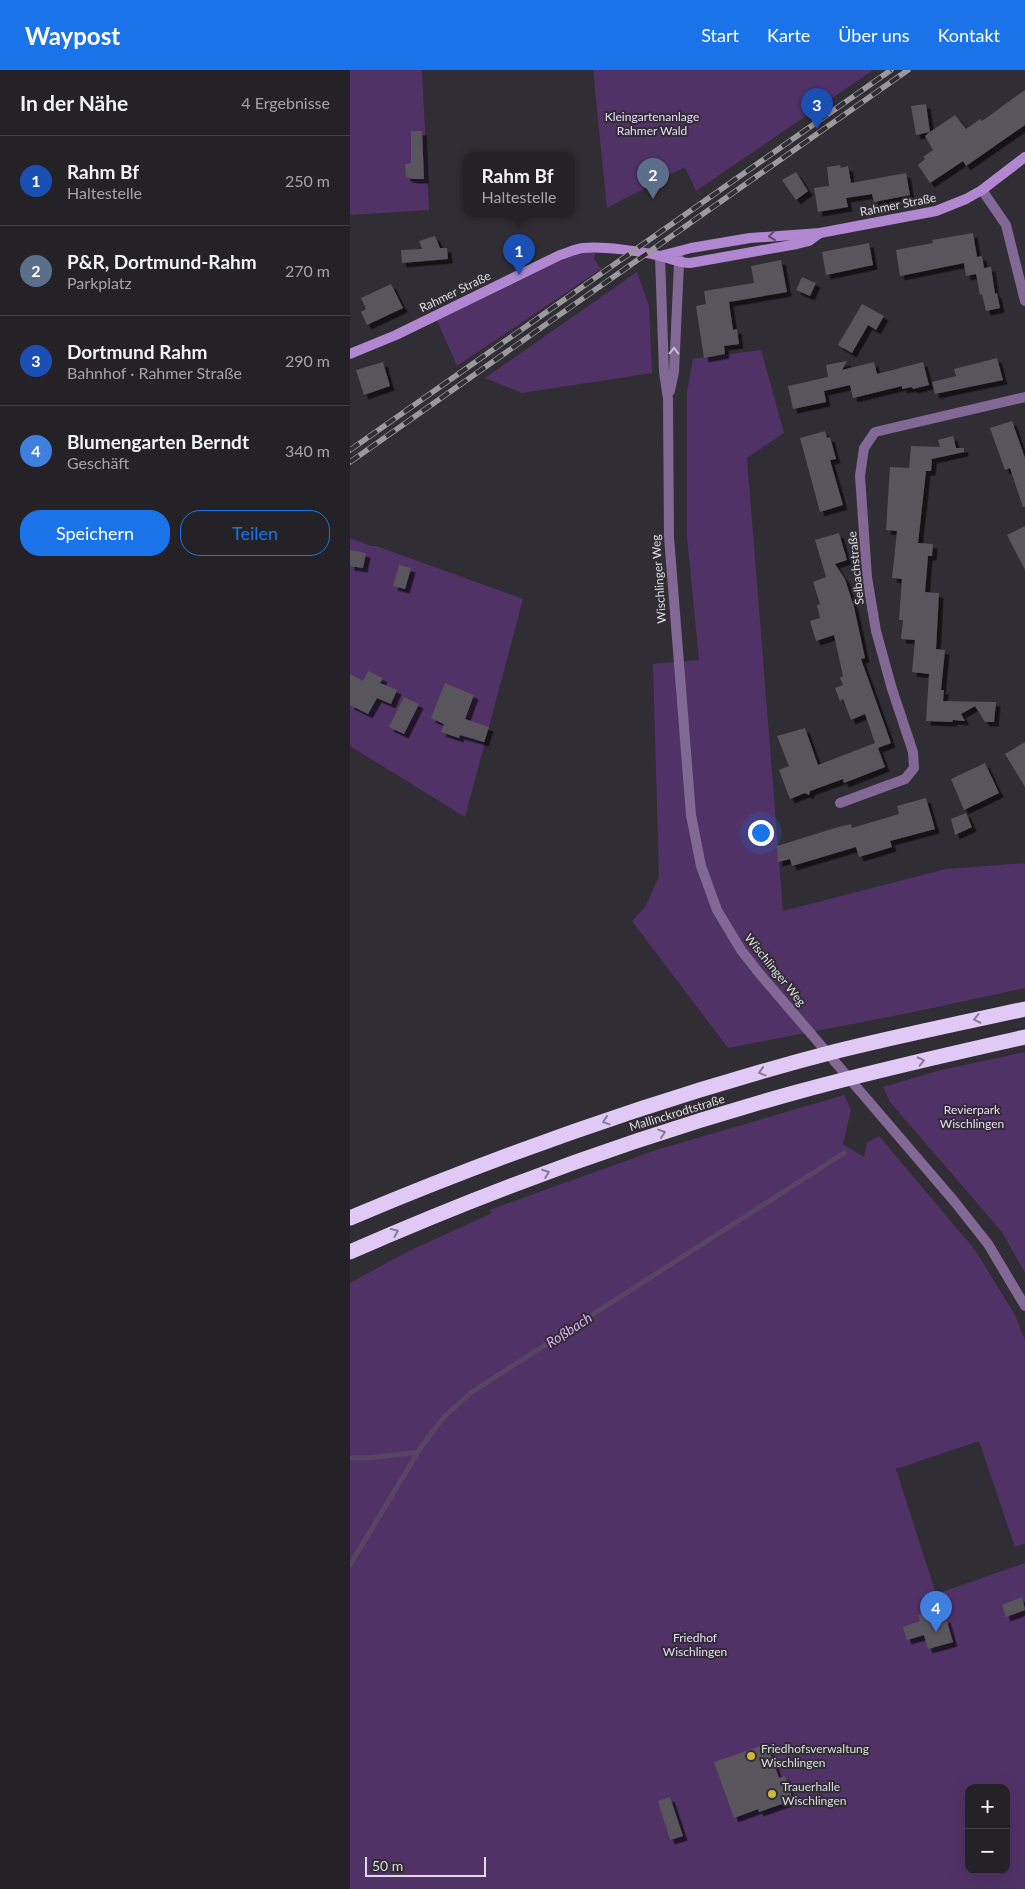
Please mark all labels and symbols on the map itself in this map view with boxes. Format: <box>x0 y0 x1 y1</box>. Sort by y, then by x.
pin: 3 <box>801 88 833 129</box>
park label: Kleingartenanlage Rahmer Wald <box>605 109 699 138</box>
pin: 2 <box>637 158 669 199</box>
street label: Rahmer Straße <box>858 190 937 219</box>
one-way arrow <box>768 230 776 241</box>
pin: 1 <box>503 234 535 275</box>
street label: Rahmer Straße <box>417 268 493 315</box>
one-way arrow <box>669 346 680 354</box>
street label: Selbachstraße <box>844 531 867 606</box>
street label: Wischlinger Weg <box>648 534 669 624</box>
your location <box>748 820 774 846</box>
street label: Wischlinger Weg <box>742 930 809 1009</box>
one-way arrow <box>973 1013 982 1024</box>
one-way arrow <box>916 1056 925 1067</box>
one-way arrow <box>758 1067 766 1077</box>
street label: Mallinckrodtstraße <box>627 1091 726 1134</box>
park label: Revierpark Wischlingen <box>940 1102 1004 1131</box>
one-way arrow <box>603 1115 611 1125</box>
one-way arrow <box>658 1129 666 1139</box>
one-way arrow <box>541 1169 550 1179</box>
one-way arrow <box>390 1228 399 1239</box>
water label: Roßbach <box>543 1308 595 1351</box>
pin: 4 <box>920 1591 952 1632</box>
park label: Friedhof Wischlingen <box>663 1630 727 1659</box>
place label: Friedhofsverwaltung Wischlingen <box>761 1741 869 1770</box>
marker: Friedhofsverwaltung Wischlingen <box>745 1750 757 1762</box>
place label: Trauerhalle Wischlingen <box>782 1779 846 1808</box>
marker: Trauerhalle Wischlingen <box>766 1788 778 1800</box>
scale bar <box>365 1854 486 1877</box>

